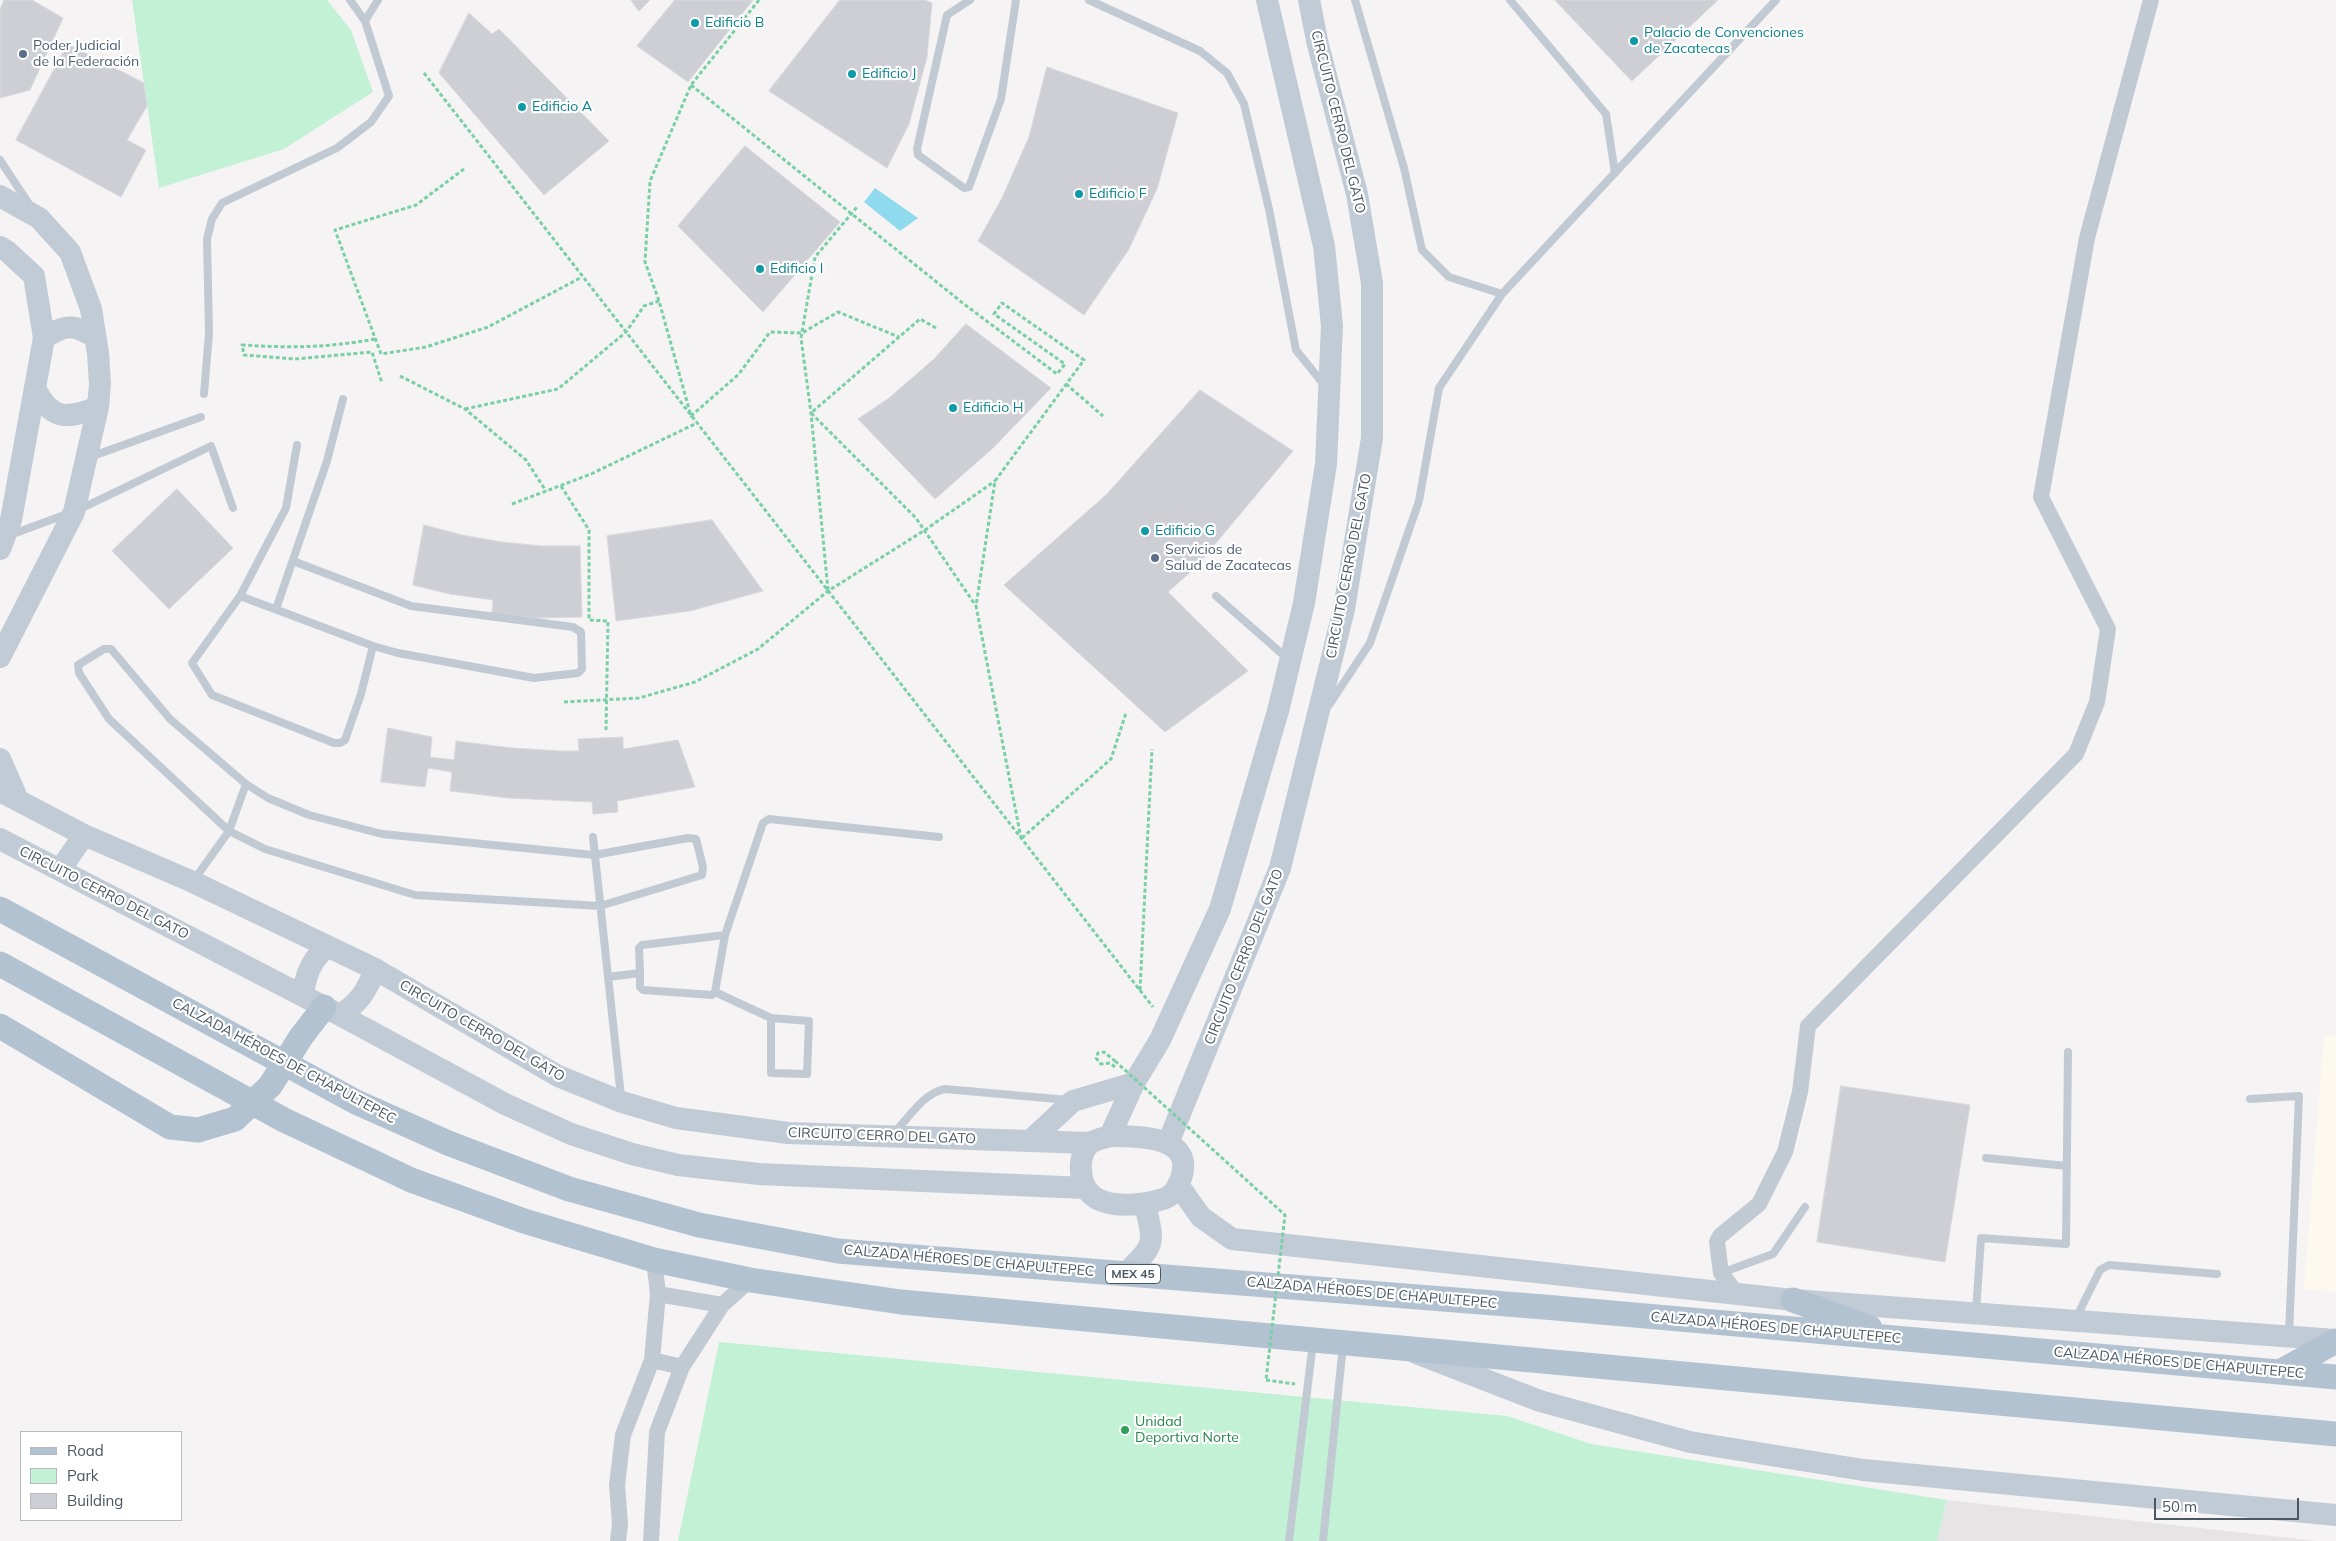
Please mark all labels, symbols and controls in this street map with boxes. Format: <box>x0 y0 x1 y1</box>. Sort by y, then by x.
place label: Edificio B <box>705 15 764 31</box>
marker: Edificio B <box>689 17 701 29</box>
place label: Palacio de Convenciones de Zacatecas <box>1644 25 1804 58</box>
street label: CIRCUITO CERRO DEL GATO <box>1307 29 1369 215</box>
marker: Palacio de Convenciones de Zacatecas <box>1628 35 1640 47</box>
place label: Poder Judicial de la Federación <box>33 38 139 70</box>
marker: Poder Judicial de la Federación <box>17 48 29 60</box>
place label: Edificio J <box>862 66 916 82</box>
marker: Edificio J <box>846 68 858 80</box>
place label: Edificio A <box>532 99 592 115</box>
marker: Edificio A <box>516 101 528 113</box>
place label: Edificio F <box>1089 186 1147 202</box>
marker: Edificio F <box>1073 188 1085 200</box>
place label: Edificio I <box>770 261 823 277</box>
marker: Edificio I <box>754 263 766 275</box>
place label: Edificio H <box>963 400 1024 416</box>
marker: Edificio H <box>947 402 959 414</box>
street label: CIRCUITO CERRO DEL GATO <box>1323 472 1375 660</box>
place label: Edificio G <box>1155 523 1215 539</box>
marker: Edificio G <box>1139 525 1151 537</box>
place label: Servicios de Salud de Zacatecas <box>1165 542 1292 574</box>
marker: Servicios de Salud de Zacatecas <box>1149 552 1161 564</box>
street label: CIRCUITO CERRO DEL GATO <box>16 843 192 943</box>
street label: CIRCUITO CERRO DEL GATO <box>1201 867 1287 1047</box>
street label: CIRCUITO CERRO DEL GATO <box>396 977 568 1085</box>
street label: CALZADA HÉROES DE CHAPULTEPEC <box>169 995 399 1127</box>
street label: CIRCUITO CERRO DEL GATO <box>788 1124 976 1148</box>
street label: CALZADA HÉROES DE CHAPULTEPEC <box>843 1242 1095 1280</box>
road number: MEX 45 <box>1106 1264 1160 1284</box>
street label: CALZADA HÉROES DE CHAPULTEPEC <box>1246 1274 1498 1312</box>
street label: CALZADA HÉROES DE CHAPULTEPEC <box>1650 1309 1902 1347</box>
street label: CALZADA HÉROES DE CHAPULTEPEC <box>2053 1344 2305 1382</box>
place label: Unidad Deportiva Norte <box>1135 1414 1239 1446</box>
marker: Unidad Deportiva Norte <box>1119 1424 1131 1436</box>
legend <box>20 1431 182 1521</box>
text: Road <box>67 1441 104 1460</box>
text: Park <box>67 1466 99 1485</box>
scale bar <box>2156 1488 2301 1520</box>
text: Building <box>67 1491 123 1510</box>
text: 50 m <box>2162 1497 2197 1516</box>

